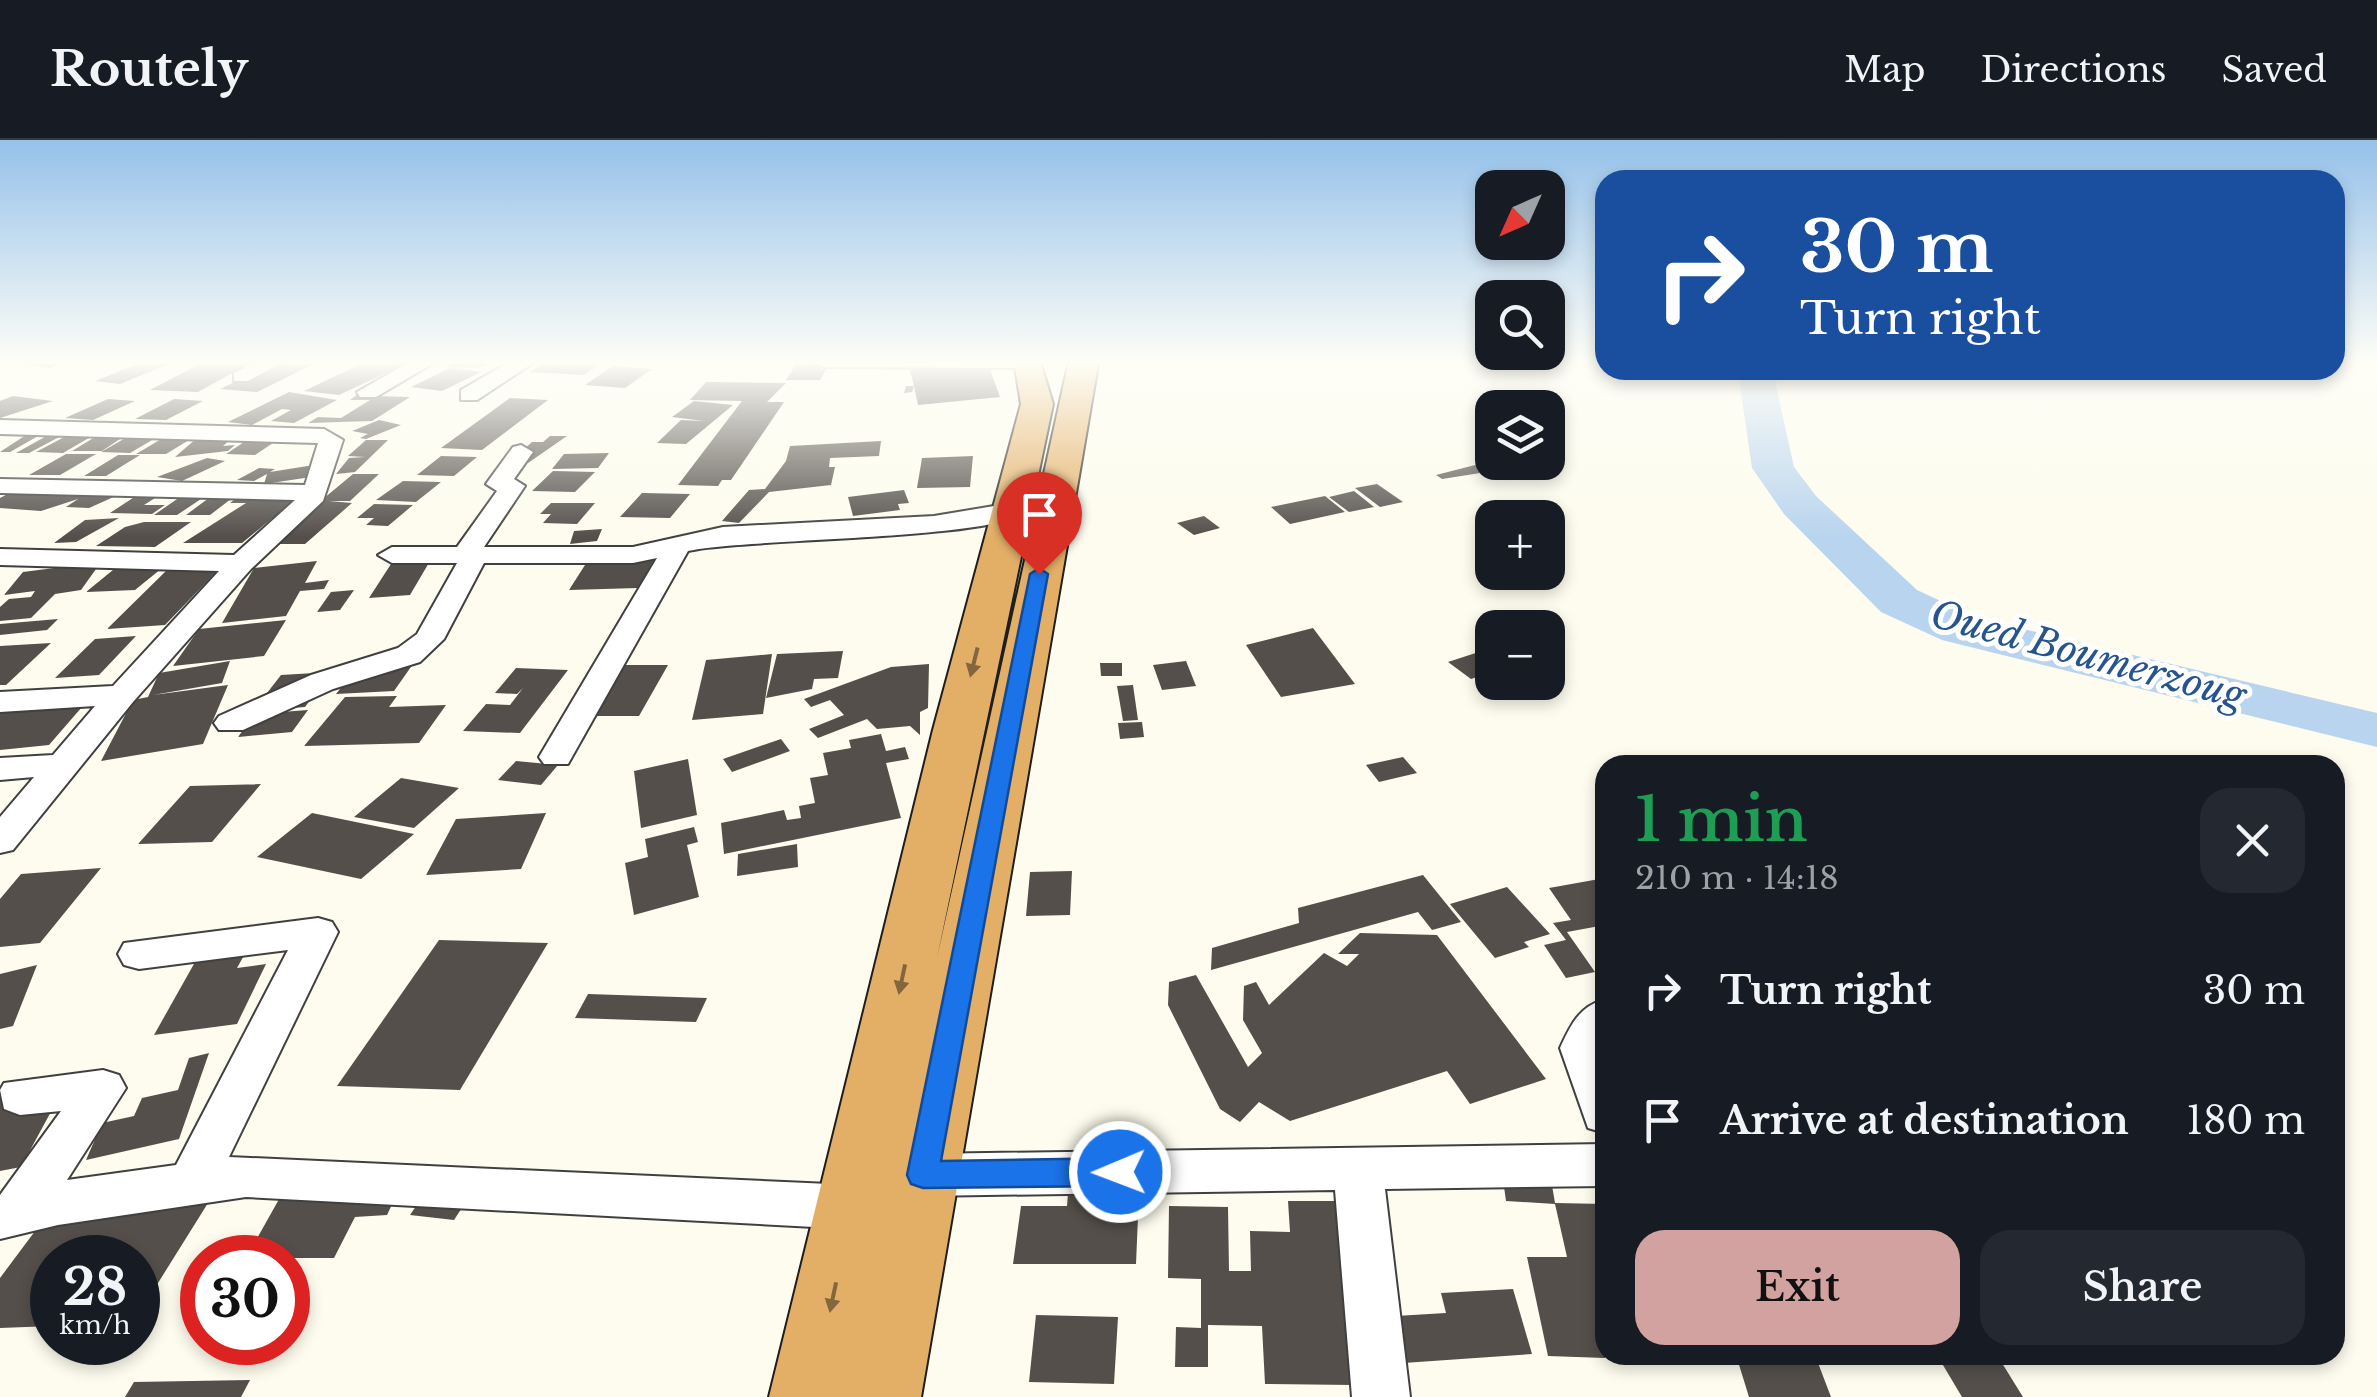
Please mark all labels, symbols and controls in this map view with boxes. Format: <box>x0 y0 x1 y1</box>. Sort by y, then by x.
text: Routely <box>50 39 248 99</box>
text: Map <box>1844 48 1925 91</box>
text: Directions <box>1980 48 2166 91</box>
text: Saved <box>2221 48 2327 91</box>
north arrow <box>1475 170 1565 260</box>
map controls <box>1475 170 1565 700</box>
text: 30 m <box>1800 204 1993 291</box>
icon: right <box>1635 210 1765 340</box>
button: search <box>1475 280 1565 370</box>
text: Turn right <box>1800 290 2041 346</box>
button: layers <box>1475 390 1565 480</box>
pin <box>997 472 1082 575</box>
icon: arrive <box>1012 487 1067 542</box>
button: + <box>1475 500 1565 590</box>
water label: Oued Boumerzoug <box>1926 590 2253 720</box>
button: − <box>1475 610 1565 700</box>
one-way arrow <box>966 647 981 678</box>
text: 1 min <box>1635 783 1808 857</box>
button: close <box>2200 788 2305 893</box>
text: 210 m · 14:18 <box>1635 858 1839 898</box>
icon: right <box>1635 963 1690 1018</box>
one-way arrow <box>894 964 910 995</box>
text: Turn right <box>1720 967 1931 1014</box>
text: 30 m <box>2203 967 2305 1014</box>
icon: arrive <box>1635 1093 1690 1148</box>
text: Arrive at destination <box>1720 1097 2129 1144</box>
text: 180 m <box>2186 1097 2305 1144</box>
position arrow <box>1068 1120 1172 1224</box>
button: Exit <box>1635 1230 1960 1345</box>
button: Share <box>1980 1230 2305 1345</box>
speed limit sign: 30 <box>180 1235 310 1365</box>
text: 28 <box>63 1256 127 1319</box>
one-way arrow <box>824 1282 840 1313</box>
text: km/h <box>60 1310 130 1341</box>

